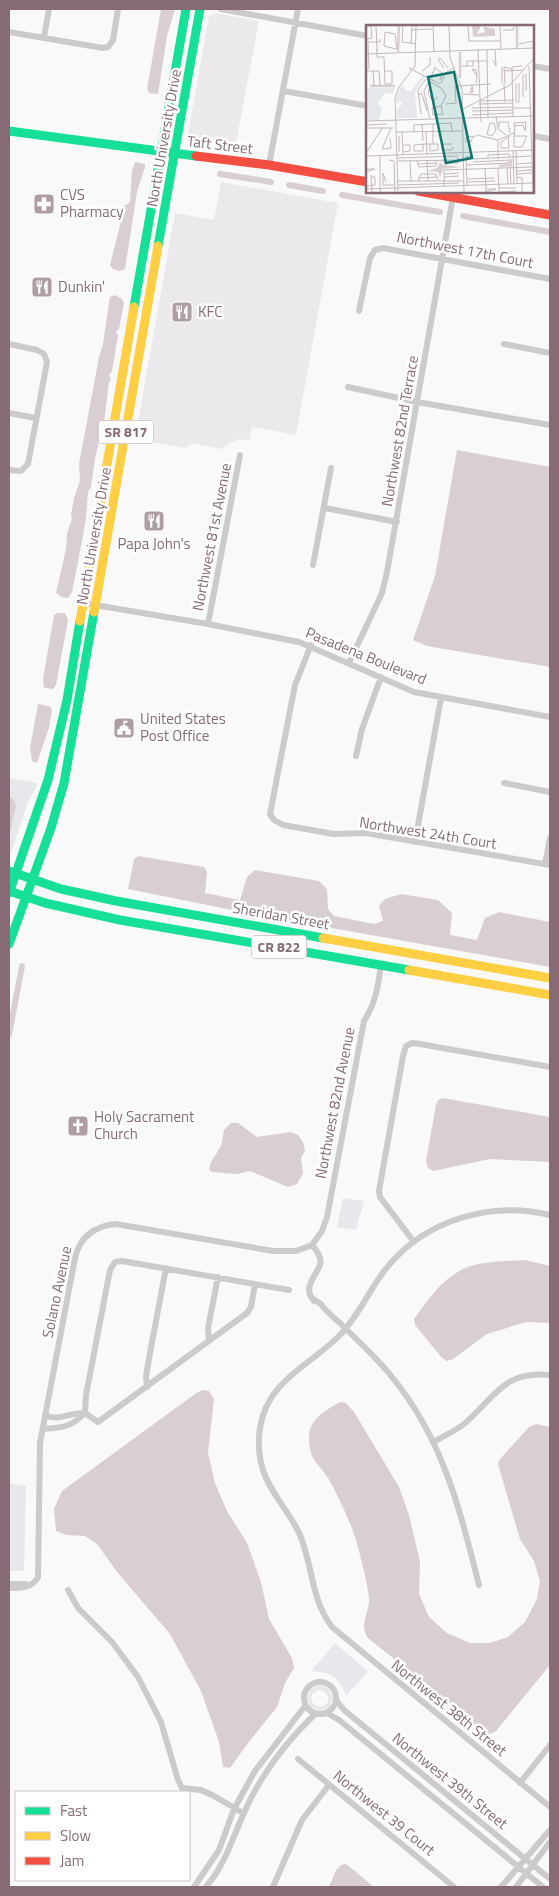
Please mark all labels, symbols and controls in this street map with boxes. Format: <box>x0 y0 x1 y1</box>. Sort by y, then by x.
inset map <box>366 25 534 192</box>
street label: North University Drive <box>140 67 187 209</box>
street label: Taft Street <box>186 129 255 160</box>
place label: CVS Pharmacy <box>60 183 124 223</box>
pharmacy icon: CVS Pharmacy <box>32 192 56 216</box>
street label: Northwest 17th Court <box>395 225 536 274</box>
restaurant icon: Dunkin' <box>30 275 54 299</box>
place label: Dunkin' <box>58 275 105 298</box>
restaurant icon: KFC <box>170 300 194 324</box>
place label: KFC <box>198 300 222 323</box>
street label: Northwest 82nd Terrace <box>375 354 424 508</box>
road number: SR 817 <box>98 421 154 444</box>
street label: Northwest 81st Avenue <box>186 461 237 613</box>
street label: North University Drive <box>70 465 117 607</box>
restaurant icon: Papa John's <box>142 509 166 533</box>
place label: Papa John's <box>117 532 191 555</box>
street label: Pasadena Boulevard <box>302 621 430 690</box>
place label: United States Post Office <box>140 707 226 747</box>
public building icon: United States Post Office <box>112 716 136 740</box>
street label: Northwest 24th Court <box>358 810 499 855</box>
street label: Sheridan Street <box>231 896 332 935</box>
road number: CR 822 <box>252 936 306 959</box>
street label: Northwest 82nd Avenue <box>309 1025 360 1181</box>
place label: Holy Sacrament Church <box>94 1105 195 1145</box>
church icon: Holy Sacrament Church <box>66 1114 90 1138</box>
street label: Solano Avenue <box>36 1244 77 1340</box>
street label: Northwest 38th Street <box>387 1654 513 1762</box>
street label: Northwest 39th Street <box>388 1727 514 1835</box>
street label: Northwest 39 Court <box>328 1764 441 1861</box>
legend <box>15 1791 190 1881</box>
text: Fast <box>60 1799 88 1822</box>
text: Slow <box>60 1824 91 1847</box>
text: Jam <box>60 1849 84 1872</box>

